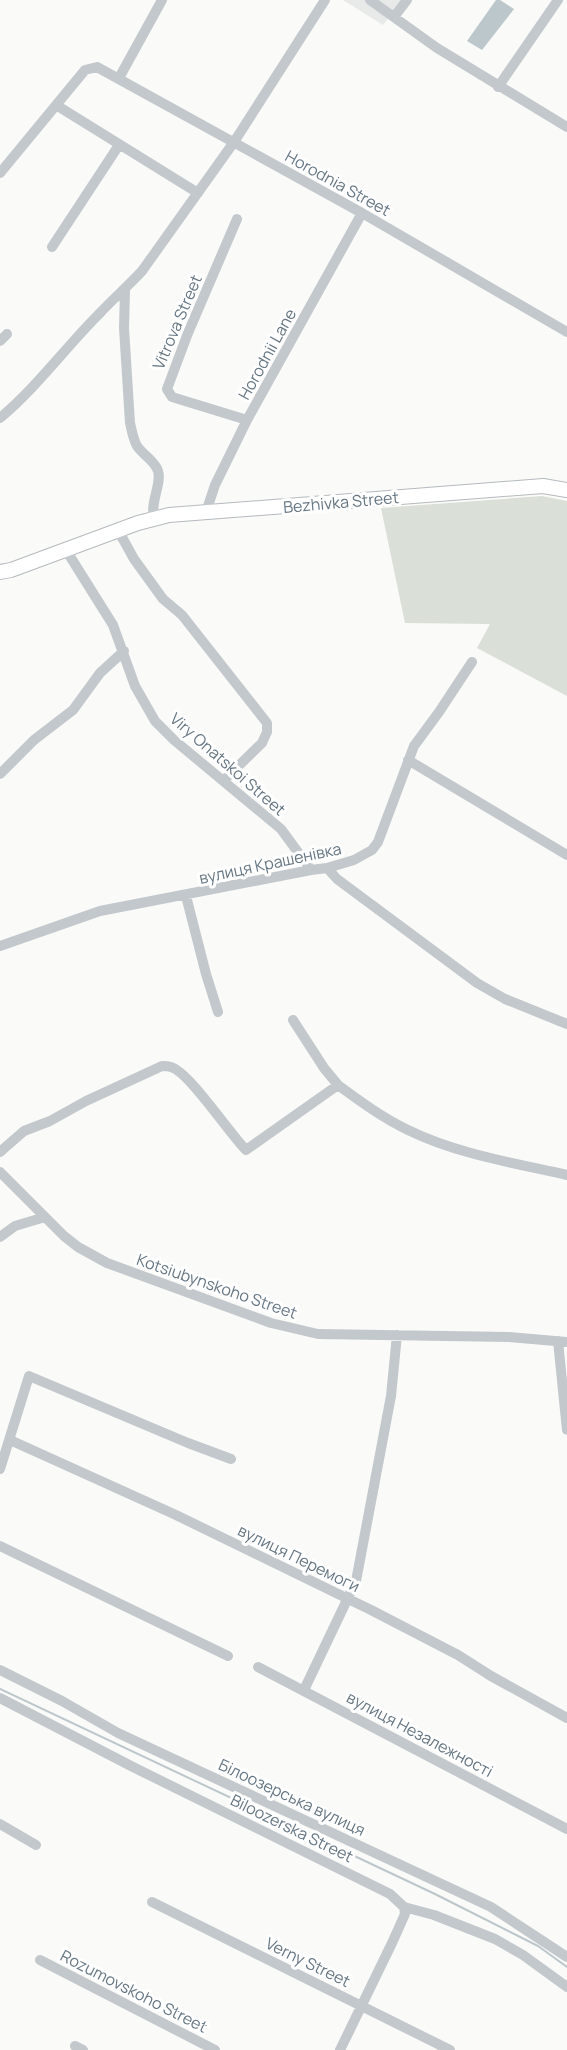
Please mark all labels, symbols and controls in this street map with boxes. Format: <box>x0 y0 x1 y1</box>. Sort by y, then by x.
street label: Horodnia Street <box>281 145 395 221</box>
street label: Vitrova Street <box>147 271 207 373</box>
street label: Horodnii Lane <box>233 304 301 404</box>
street label: Bezhivka Street <box>282 486 400 518</box>
street label: Viry Onatskoi Street <box>166 708 290 820</box>
street label: вулиця Крашенівка <box>197 837 343 889</box>
street label: Kotsiubynskoho Street <box>134 1248 300 1324</box>
street label: вулиця Перемоги <box>234 1519 364 1597</box>
street label: вулиця Незалежності <box>343 1686 497 1782</box>
street label: Білоозерська вулиця <box>215 1753 369 1841</box>
street label: Biloozerska Street <box>227 1789 357 1867</box>
street label: Verny Street <box>262 1932 354 1992</box>
street label: Rozumovskoho Street <box>57 1944 211 2038</box>

